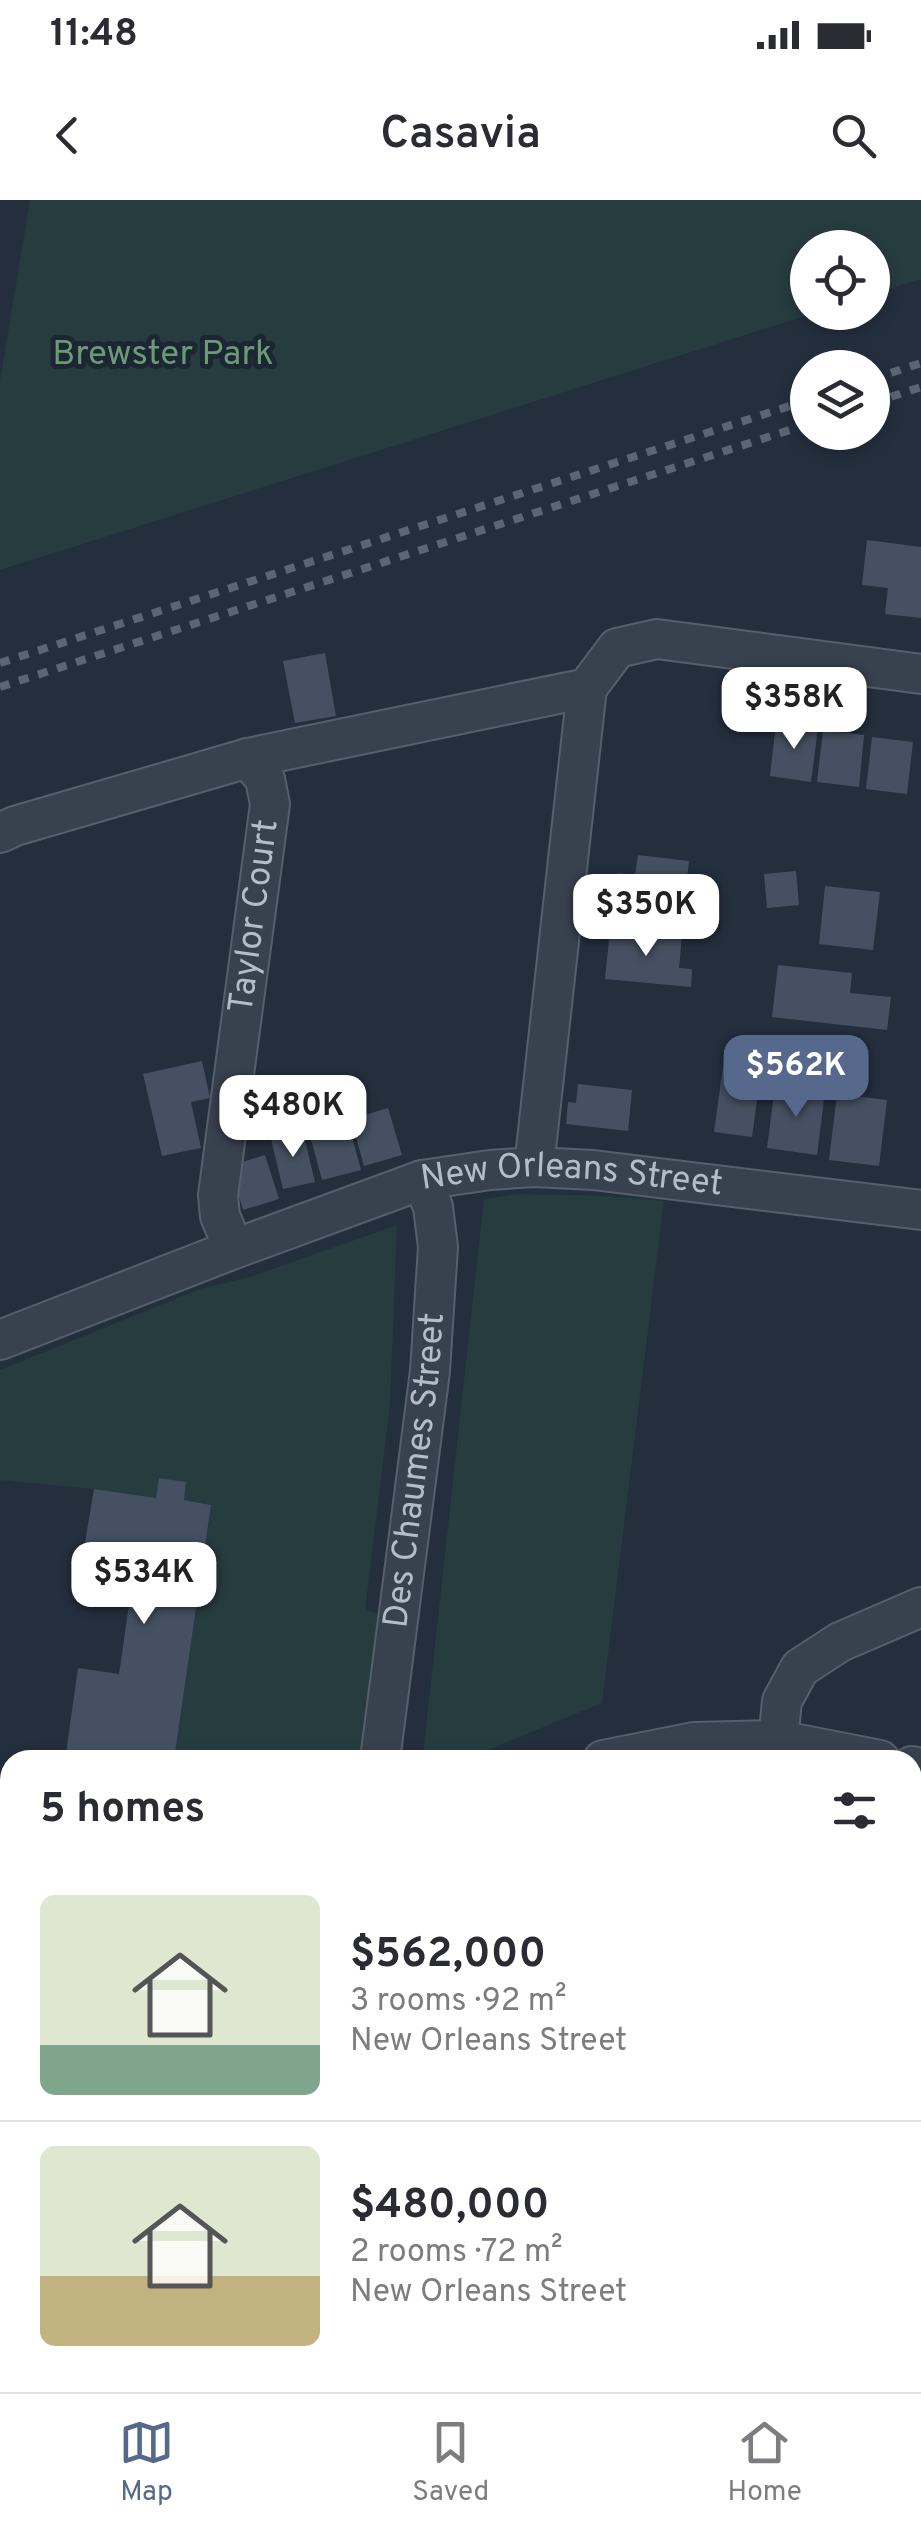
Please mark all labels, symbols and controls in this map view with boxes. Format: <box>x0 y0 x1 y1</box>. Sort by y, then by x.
text: 11:48 <box>50 11 138 60</box>
text: Casavia <box>380 107 541 164</box>
icon: back <box>40 108 95 163</box>
icon: search <box>826 108 881 163</box>
map controls <box>790 230 890 450</box>
button: locate <box>790 230 890 330</box>
park label: Brewster Park <box>52 333 274 377</box>
button: layers <box>790 350 890 450</box>
pin: $358K <box>724 667 864 752</box>
text: $358K <box>744 679 844 719</box>
street label: Taylor Court <box>220 817 290 1016</box>
pin: $350K <box>576 874 716 959</box>
text: $350K <box>595 886 697 926</box>
pin: $562K <box>726 1035 866 1120</box>
text: $562K <box>746 1047 846 1087</box>
pin: $480K <box>223 1075 363 1160</box>
text: $480K <box>241 1087 345 1127</box>
street label: New Orleans Street <box>418 1145 725 1208</box>
street label: Des Chaumes Street <box>375 1311 456 1631</box>
pin: $534K <box>74 1542 214 1627</box>
text: $534K <box>93 1554 195 1594</box>
icon: filters <box>827 1783 882 1838</box>
text: 5 homes <box>40 1784 205 1837</box>
text: $562,000 <box>350 1929 546 1982</box>
icon: home <box>120 1935 240 2055</box>
text: 3 rooms · 92 m² <box>350 1982 567 2022</box>
text: New Orleans Street <box>350 2022 627 2062</box>
text: $480,000 <box>350 2180 549 2233</box>
icon: home <box>120 2186 240 2306</box>
text: 2 rooms · 72 m² <box>350 2233 563 2273</box>
text: New Orleans Street <box>350 2273 627 2313</box>
tab: Map <box>119 2415 174 2511</box>
tab: Saved <box>412 2415 489 2511</box>
tab: Home <box>728 2415 802 2511</box>

